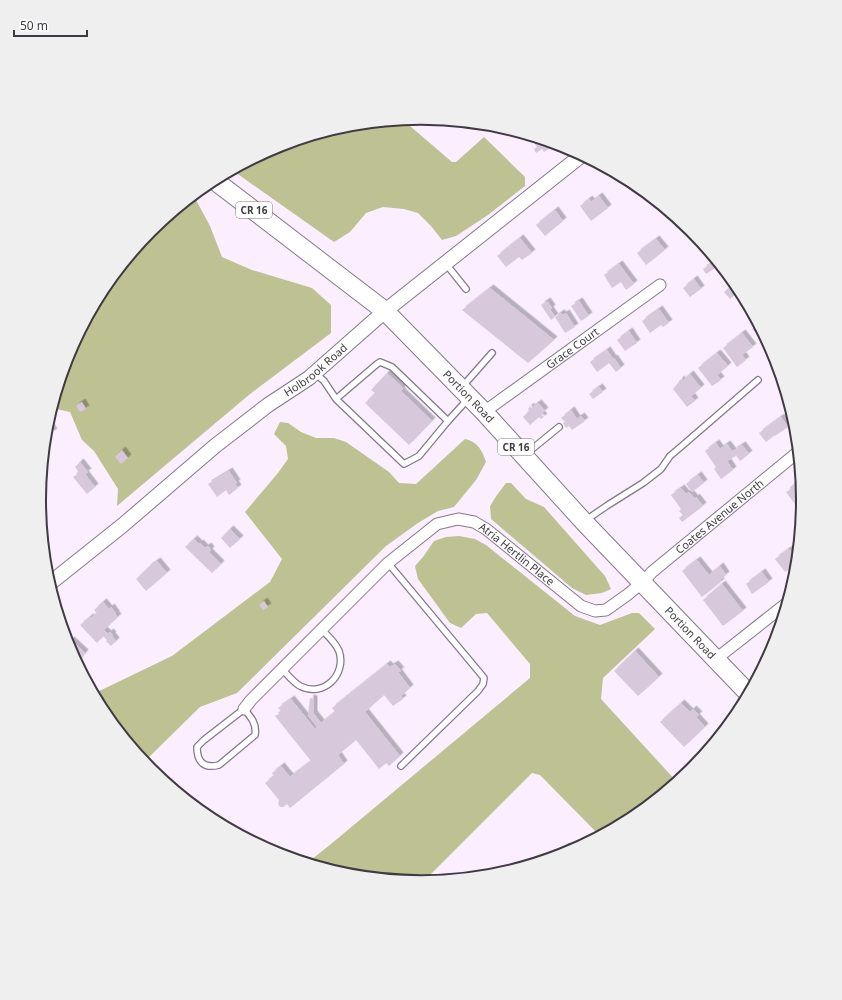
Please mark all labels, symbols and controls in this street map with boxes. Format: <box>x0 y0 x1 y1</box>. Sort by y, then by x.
scale bar <box>14 12 87 38</box>
text: 50 m <box>20 17 48 34</box>
road number: CR 16 <box>236 202 272 218</box>
street label: Grace Court <box>543 324 602 372</box>
street label: Holbrook Road <box>281 340 350 400</box>
street label: Portion Road <box>440 367 498 426</box>
road number: CR 16 <box>498 439 534 455</box>
street label: Coates Avenue North <box>672 475 766 557</box>
street label: Atria Hertlin Place <box>476 519 558 589</box>
street label: Portion Road <box>662 603 719 662</box>

